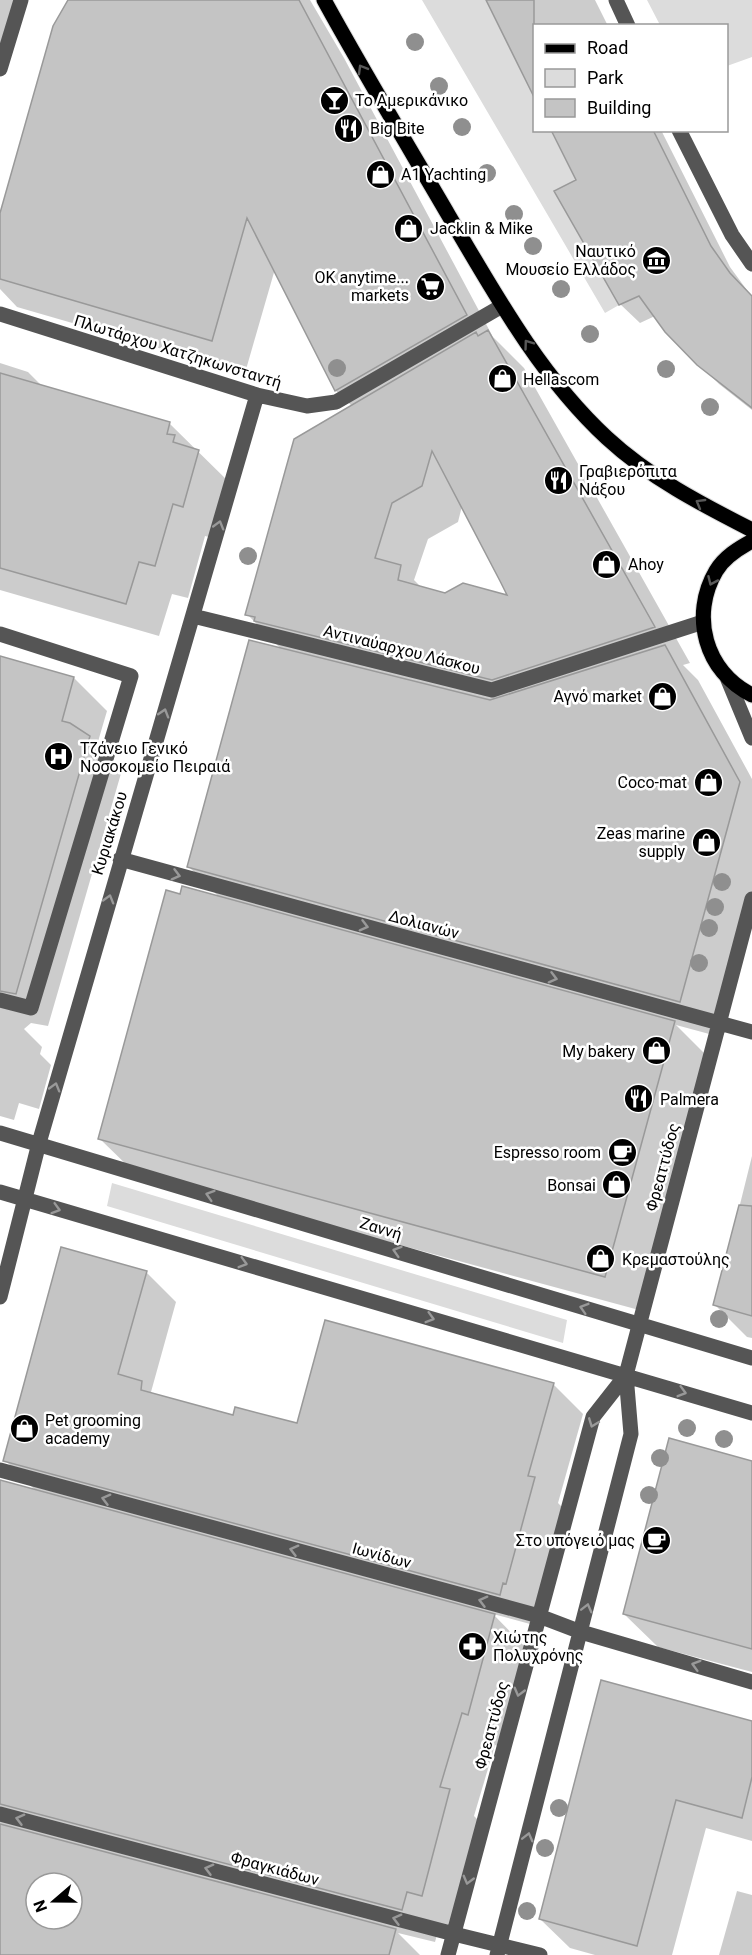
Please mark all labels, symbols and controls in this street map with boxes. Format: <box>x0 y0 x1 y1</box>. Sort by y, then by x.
legend <box>533 24 728 132</box>
text: Road <box>587 37 628 58</box>
one-way arrow <box>358 65 370 75</box>
text: Park <box>587 67 624 88</box>
bar icon: Το Αμερικάνικο <box>318 84 350 116</box>
place label: Το Αμερικάνικο <box>355 91 468 110</box>
text: Building <box>587 97 651 118</box>
restaurant icon: Big Bite <box>333 112 365 144</box>
place label: Big Bite <box>370 119 424 138</box>
shop icon: Α1 Yachting <box>364 158 396 190</box>
place label: Α1 Yachting <box>401 165 486 184</box>
shop icon: Jacklin & Mike <box>393 212 425 244</box>
place label: Jacklin & Mike <box>430 219 533 238</box>
place label: Ναυτικό Μουσείο Ελλάδος <box>505 242 636 279</box>
museum icon: Ναυτικό Μουσείο Ελλάδος <box>641 244 673 276</box>
place label: OK anytime... markets <box>315 268 409 305</box>
supermarket icon: OK anytime... markets <box>414 270 446 302</box>
street label: Πλωτάρχου Χατζηκωνσταντή <box>72 311 284 392</box>
one-way arrow <box>524 339 535 350</box>
shop icon: Hellascom <box>486 363 518 395</box>
place label: Hellascom <box>523 370 599 389</box>
place label: Γραβιερόπιτα Νάξου <box>579 462 677 499</box>
restaurant icon: Γραβιερόπιτα Νάξου <box>542 464 574 496</box>
one-way arrow <box>696 498 706 510</box>
one-way arrow <box>212 521 225 531</box>
shop icon: Ahoy <box>591 548 623 580</box>
place label: Ahoy <box>628 555 664 574</box>
one-way arrow <box>707 575 719 586</box>
street label: Αντιναύαρχου Λάσκου <box>322 621 482 678</box>
shop icon: Αγνό market <box>647 680 679 712</box>
place label: Αγνό market <box>553 687 642 706</box>
one-way arrow <box>157 708 169 718</box>
place label: Τζάνειο Γενικό Νοσοκομείο Πειραιά <box>80 739 230 776</box>
hospital icon: Τζάνειο Γενικό Νοσοκομείο Πειραιά <box>43 741 75 773</box>
shop icon: Coco-mat <box>692 766 724 798</box>
place label: Coco-mat <box>618 773 687 792</box>
street label: Κυριακάκου <box>88 789 131 877</box>
place label: Zeas marine supply <box>597 824 685 861</box>
shop icon: Zeas marine supply <box>690 826 722 858</box>
one-way arrow <box>171 868 181 880</box>
one-way arrow <box>101 894 114 904</box>
street label: Δολιανών <box>387 906 461 943</box>
one-way arrow <box>359 919 369 932</box>
one-way arrow <box>547 971 557 983</box>
shop icon: My bakery <box>640 1035 672 1067</box>
place label: My bakery <box>562 1042 635 1061</box>
one-way arrow <box>48 1082 60 1093</box>
restaurant icon: Palmera <box>623 1083 655 1115</box>
place label: Palmera <box>660 1090 719 1109</box>
street label: Φρεαττύδος <box>642 1121 683 1213</box>
cafe icon: Espresso room <box>606 1136 638 1168</box>
place label: Espresso room <box>494 1143 601 1162</box>
shop icon: Bonsai <box>601 1169 633 1201</box>
place label: Bonsai <box>547 1176 596 1195</box>
one-way arrow <box>205 1190 216 1202</box>
one-way arrow <box>51 1201 61 1214</box>
street label: Ζαννή <box>357 1213 404 1244</box>
shop icon: Κρεμαστούλης <box>585 1243 617 1275</box>
one-way arrow <box>392 1246 403 1258</box>
place label: Κρεμαστούλης <box>622 1250 730 1269</box>
one-way arrow <box>237 1256 248 1268</box>
one-way arrow <box>579 1303 590 1315</box>
one-way arrow <box>424 1311 435 1323</box>
one-way arrow <box>676 1385 687 1397</box>
place label: Pet grooming academy <box>45 1411 141 1448</box>
shop icon: Pet grooming academy <box>8 1413 40 1445</box>
one-way arrow <box>587 1417 600 1427</box>
one-way arrow <box>101 1494 112 1506</box>
cafe icon: Στο υπόγειό μας <box>640 1524 672 1556</box>
place label: Στο υπόγειό μας <box>516 1531 635 1550</box>
street label: Ιωνίδων <box>350 1539 414 1573</box>
one-way arrow <box>289 1545 300 1557</box>
one-way arrow <box>478 1596 488 1608</box>
one-way arrow <box>580 1603 592 1614</box>
place label: Χιώτης Πολυχρόνης <box>493 1628 583 1665</box>
pharmacy icon: Χιώτης Πολυχρόνης <box>456 1630 488 1662</box>
one-way arrow <box>691 1660 701 1673</box>
street label: Φρεαττύδος <box>471 1679 512 1771</box>
one-way arrow <box>514 1686 526 1696</box>
one-way arrow <box>15 1814 25 1827</box>
one-way arrow <box>520 1833 533 1843</box>
street label: Φραγκιάδων <box>229 1848 321 1889</box>
one-way arrow <box>204 1864 214 1877</box>
north arrow <box>24 1871 84 1931</box>
one-way arrow <box>463 1875 476 1885</box>
text: N <box>30 1897 51 1915</box>
one-way arrow <box>392 1914 403 1926</box>

